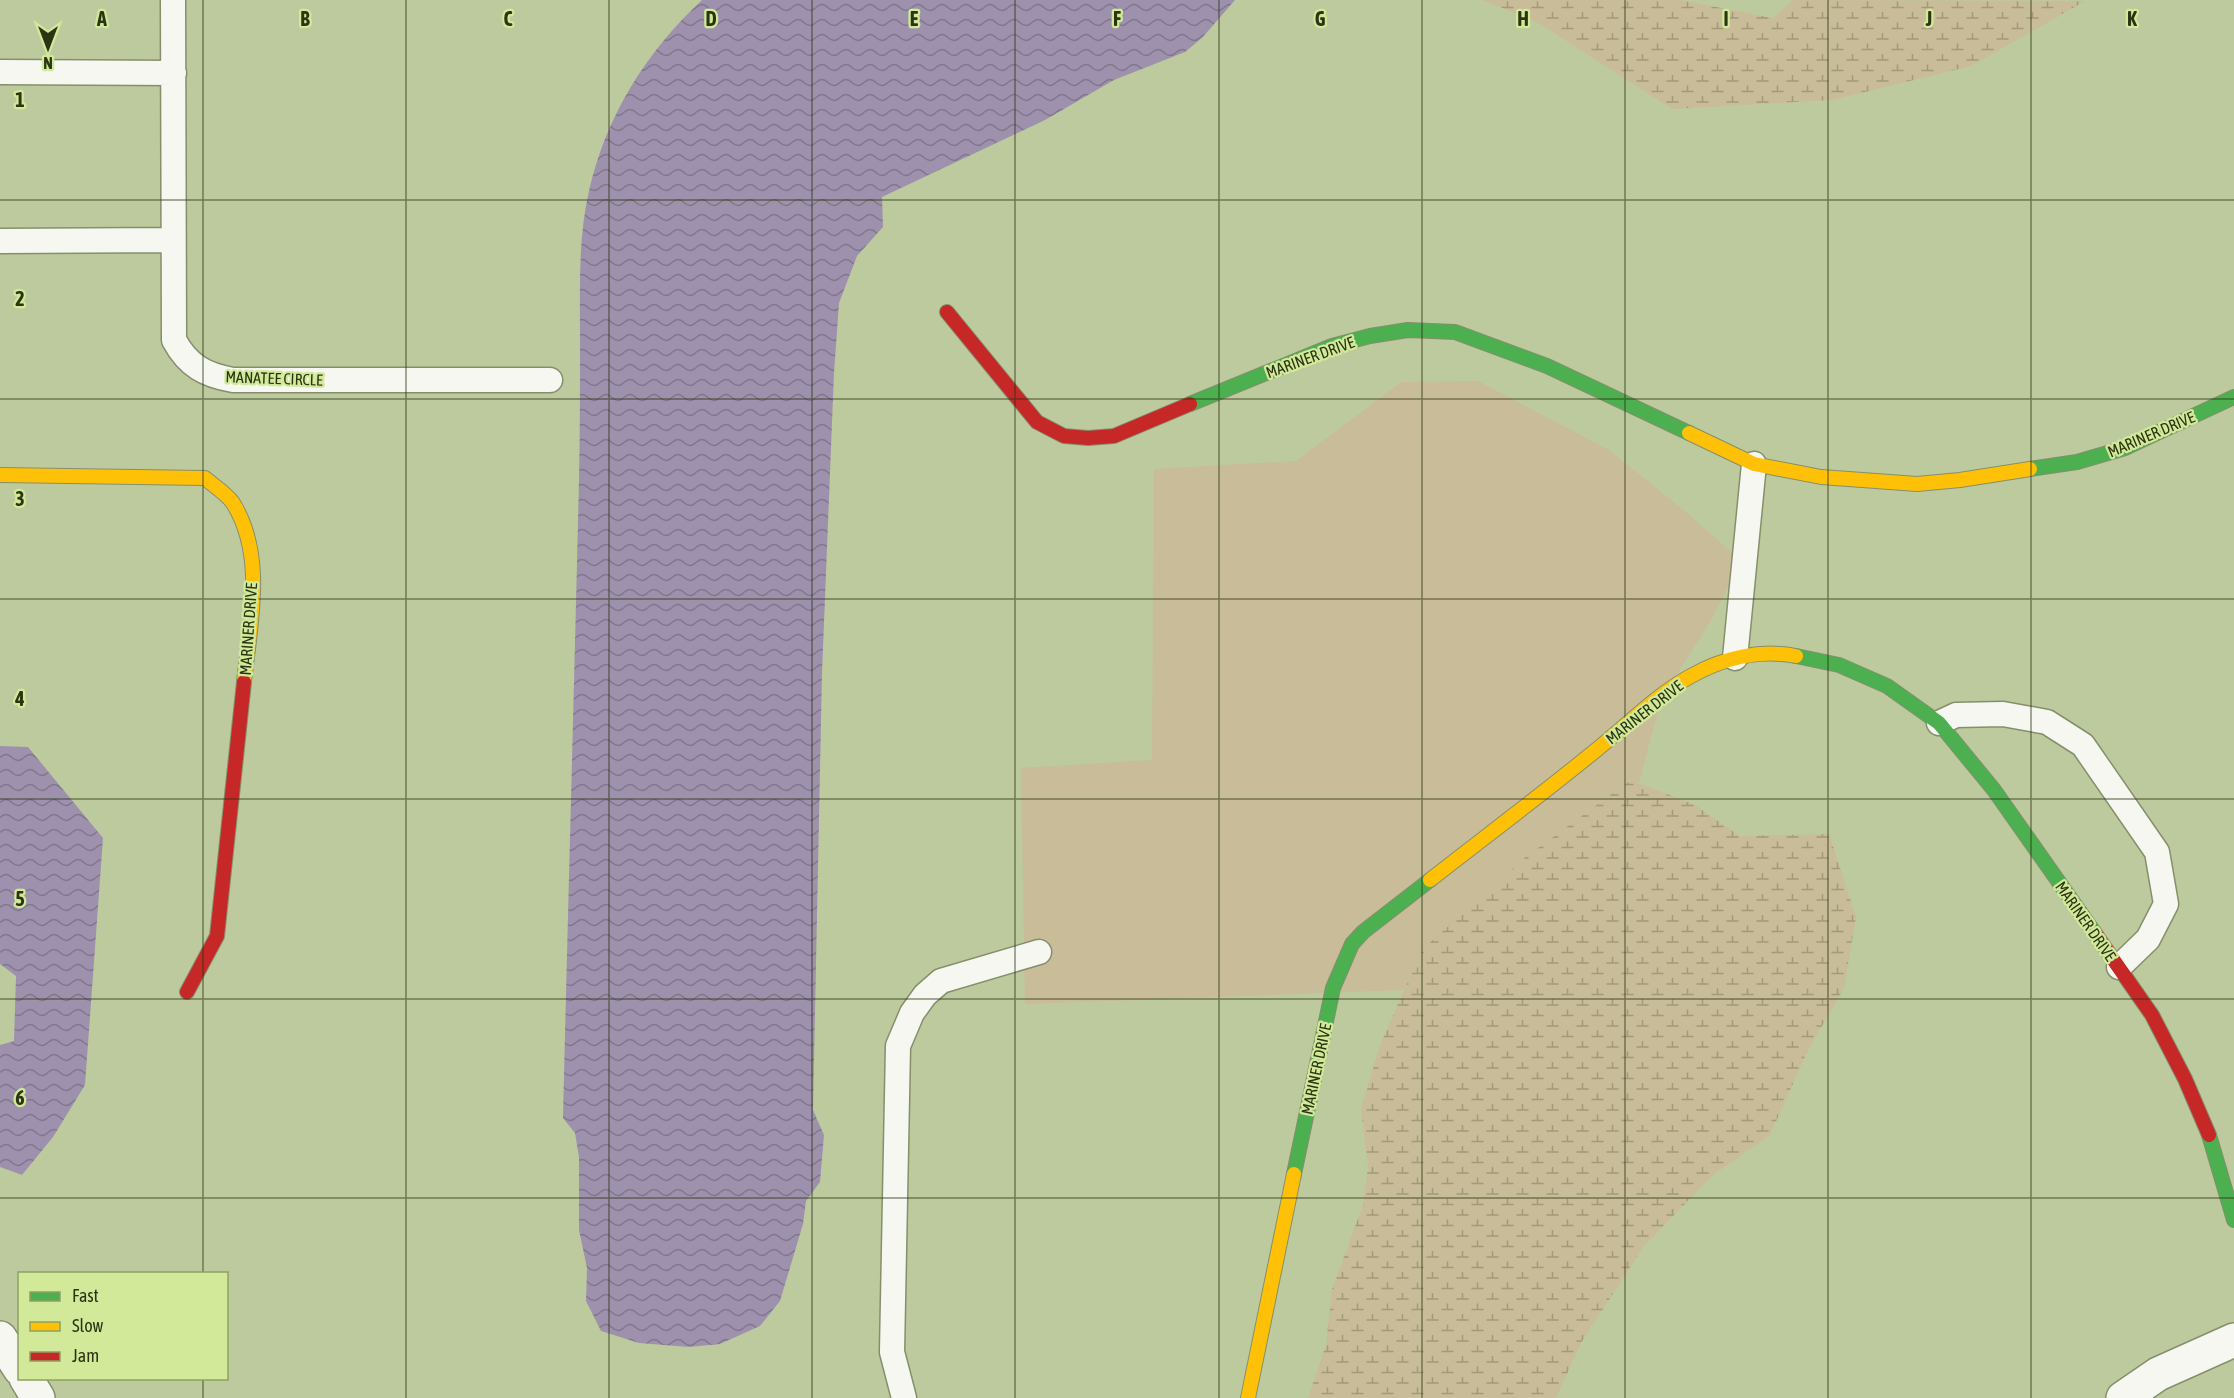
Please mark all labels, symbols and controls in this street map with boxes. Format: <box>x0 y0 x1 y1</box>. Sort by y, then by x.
text: A <box>96 7 107 30</box>
text: B <box>300 7 310 30</box>
text: C <box>504 7 513 30</box>
text: D <box>705 7 717 30</box>
text: E <box>910 7 919 30</box>
text: F <box>1113 7 1121 30</box>
text: G <box>1315 7 1326 30</box>
text: H <box>1517 7 1529 30</box>
text: I <box>1723 7 1729 30</box>
text: J <box>1925 7 1932 30</box>
text: K <box>2127 7 2137 30</box>
north arrow <box>18 18 78 78</box>
text: N <box>43 54 53 72</box>
text: 1 <box>15 88 25 111</box>
text: 2 <box>15 287 25 310</box>
street label: MARINER DRIVE <box>1263 333 1357 381</box>
street label: MANATEE CIRCLE <box>225 367 323 389</box>
street label: MARINER DRIVE <box>2105 408 2197 460</box>
text: 3 <box>15 487 25 510</box>
street label: MARINER DRIVE <box>236 582 260 676</box>
street label: MARINER DRIVE <box>1602 676 1686 748</box>
text: 4 <box>14 687 25 710</box>
street label: MARINER DRIVE <box>2052 878 2120 964</box>
text: 5 <box>15 887 25 910</box>
street label: MARINER DRIVE <box>1298 1022 1334 1116</box>
text: 6 <box>15 1086 25 1109</box>
legend <box>18 1272 228 1380</box>
text: Fast <box>72 1285 99 1306</box>
text: Slow <box>72 1315 103 1336</box>
text: Jam <box>72 1345 99 1366</box>

